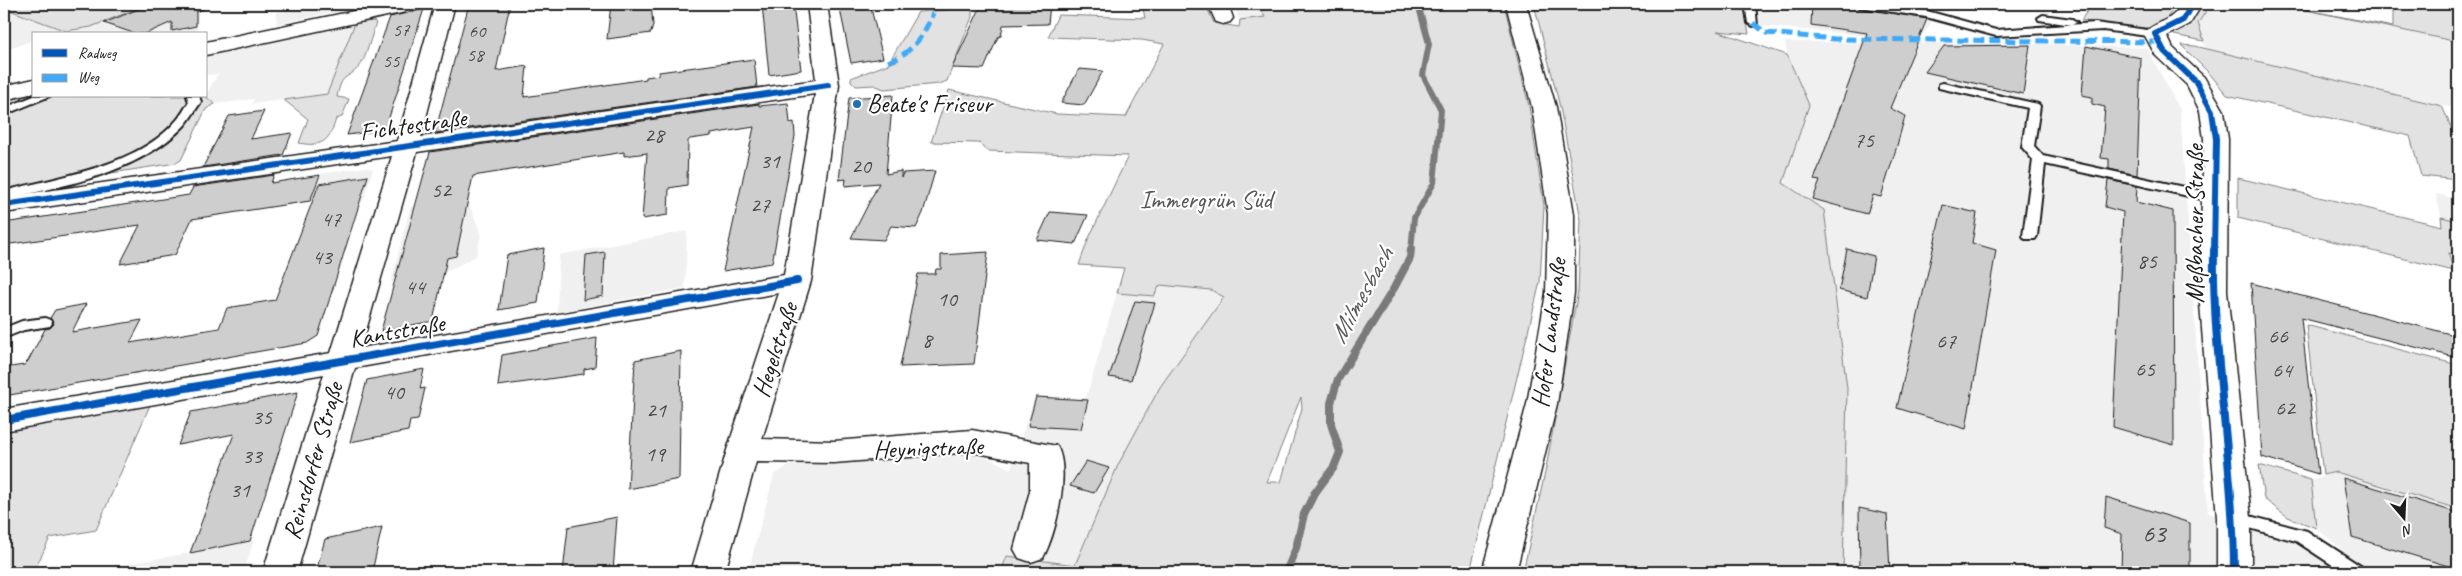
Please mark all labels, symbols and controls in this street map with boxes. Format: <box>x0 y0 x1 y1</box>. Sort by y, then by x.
house number: 57 <box>392 18 411 42</box>
house number: 60 <box>468 19 487 43</box>
legend <box>32 32 208 98</box>
house number: 58 <box>466 43 486 67</box>
text: Radweg <box>78 44 118 63</box>
house number: 55 <box>382 49 401 73</box>
text: Weg <box>78 68 100 87</box>
place label: Beate's Friseur <box>867 88 995 120</box>
marker: Beate's Friseur <box>851 98 863 110</box>
street label: Fichtestraße <box>358 101 470 148</box>
house number: 28 <box>644 121 666 149</box>
house number: 75 <box>1854 126 1875 154</box>
street label: Meßbacher Straße <box>2179 143 2211 303</box>
house number: 31 <box>760 147 781 175</box>
house number: 20 <box>851 152 873 180</box>
house number: 52 <box>431 176 453 204</box>
park label: Immergrün Süd <box>1140 184 1276 216</box>
house number: 27 <box>750 191 771 219</box>
house number: 47 <box>321 205 342 233</box>
water label: Milmesbach <box>1321 239 1402 349</box>
house number: 43 <box>312 243 334 271</box>
house number: 85 <box>2137 247 2158 275</box>
street label: Hofer Landstraße <box>1524 255 1574 409</box>
house number: 44 <box>405 273 427 301</box>
house number: 10 <box>937 285 959 313</box>
street label: Hegelstraße <box>745 297 806 401</box>
street label: Kantstraße <box>347 307 449 355</box>
house number: 66 <box>2268 322 2289 350</box>
house number: 8 <box>922 326 934 354</box>
house number: 67 <box>1936 327 1957 355</box>
house number: 65 <box>2135 355 2156 383</box>
house number: 64 <box>2272 356 2294 384</box>
street label: Reinsdorfer Straße <box>275 377 351 543</box>
house number: 40 <box>384 378 406 406</box>
house number: 62 <box>2275 394 2297 422</box>
house number: 21 <box>646 396 667 424</box>
house number: 35 <box>252 403 273 431</box>
street label: Heynigstraße <box>873 430 985 466</box>
house number: 19 <box>645 440 667 468</box>
house number: 33 <box>242 442 264 470</box>
house number: 31 <box>230 476 251 504</box>
north arrow <box>2380 494 2430 544</box>
house number: 63 <box>2142 517 2168 550</box>
text: N <box>2399 520 2415 540</box>

